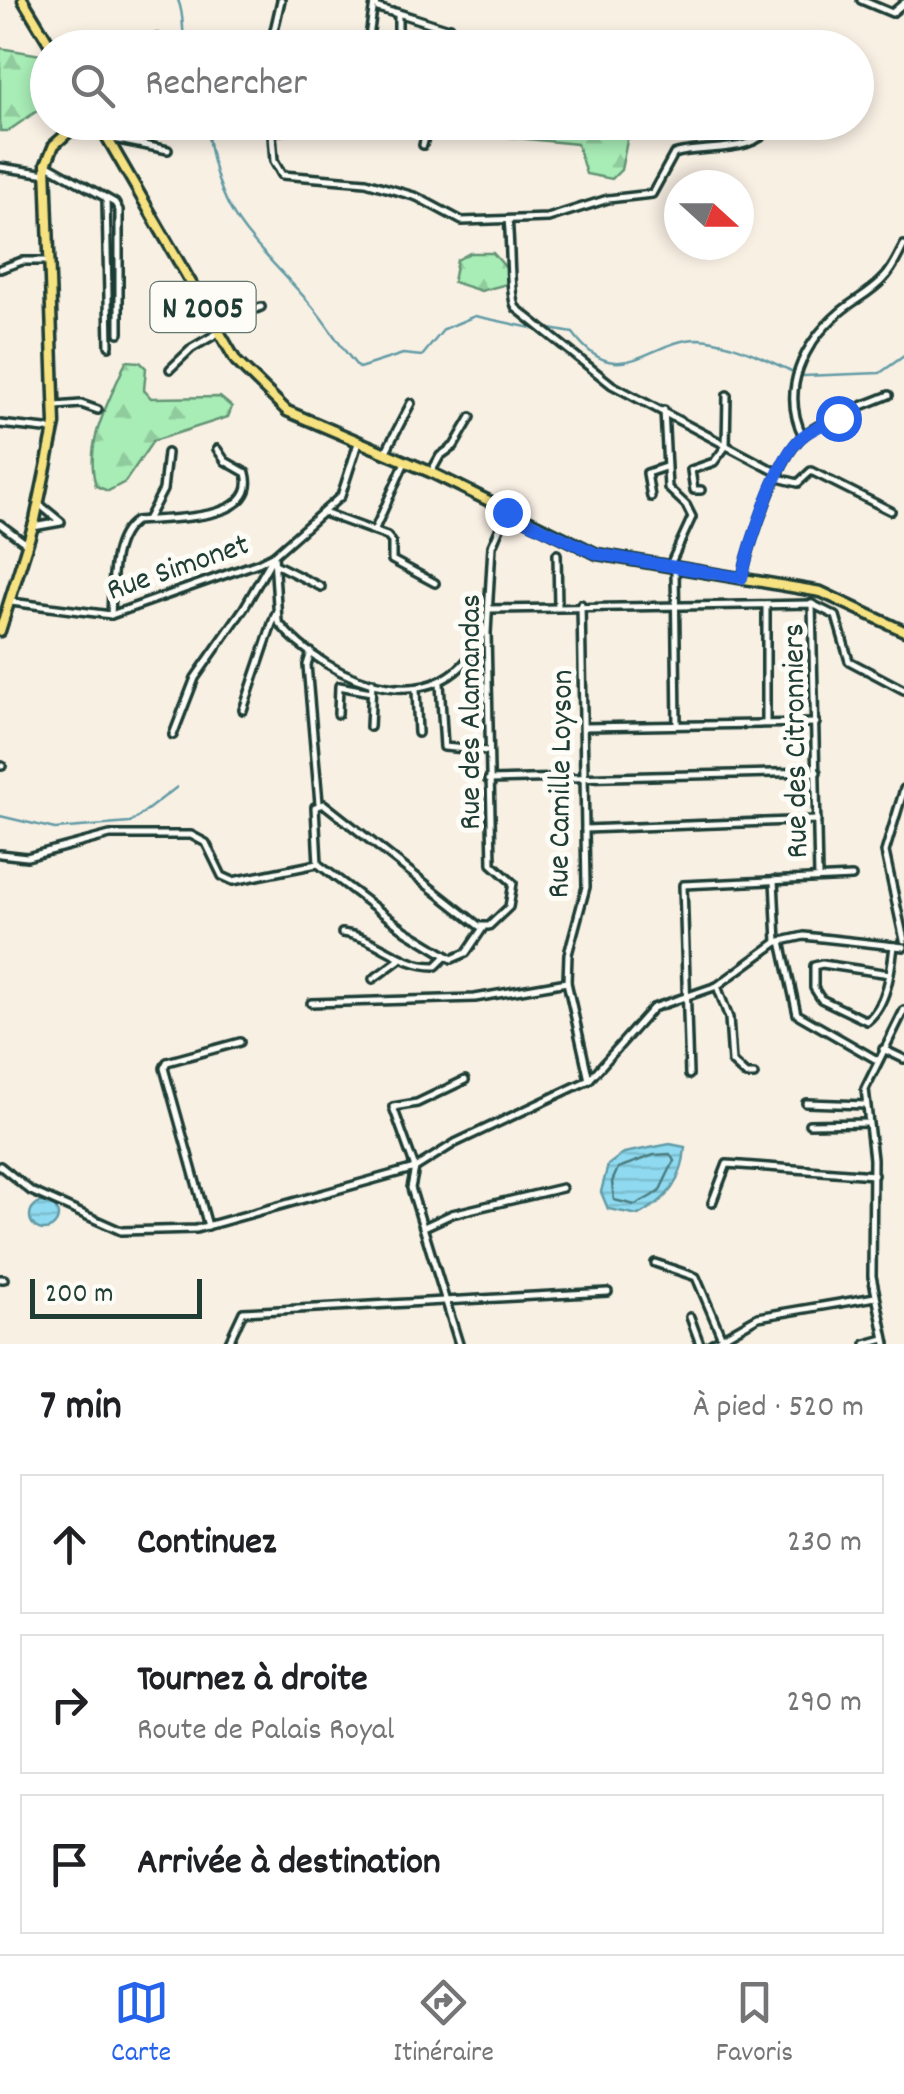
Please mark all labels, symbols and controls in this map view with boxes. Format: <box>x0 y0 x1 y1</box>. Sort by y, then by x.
search box <box>30 30 874 140</box>
icon: search <box>65 58 120 113</box>
text: Rechercher <box>145 58 307 113</box>
north arrow <box>664 170 754 260</box>
road number: N 2005 <box>150 282 256 332</box>
route start <box>816 396 862 442</box>
route end <box>485 490 531 536</box>
street label: Rue Simonet <box>101 524 256 616</box>
street label: Rue des Alamandas <box>450 594 496 830</box>
street label: Rue des Citronniers <box>773 623 823 859</box>
street label: Rue Camille Loyson <box>538 669 588 899</box>
scale bar <box>30 1274 202 1318</box>
text: 200 m <box>45 1276 113 1316</box>
text: 7 min <box>40 1379 122 1439</box>
text: À pied · 520 m <box>693 1386 864 1432</box>
icon: ahead <box>42 1517 97 1572</box>
text: Continuez <box>137 1517 276 1572</box>
text: 230 m <box>787 1521 862 1567</box>
text: Tournez à droite <box>137 1654 368 1709</box>
icon: right <box>42 1677 97 1732</box>
text: 290 m <box>787 1681 862 1727</box>
text: Route de Palais Royal <box>137 1709 394 1755</box>
icon: arrive <box>42 1837 97 1892</box>
text: Arrivée à destination <box>137 1837 441 1892</box>
tab: Carte <box>111 1975 171 2075</box>
tab: Itinéraire <box>393 1975 494 2075</box>
tab: Favoris <box>716 1975 793 2075</box>

